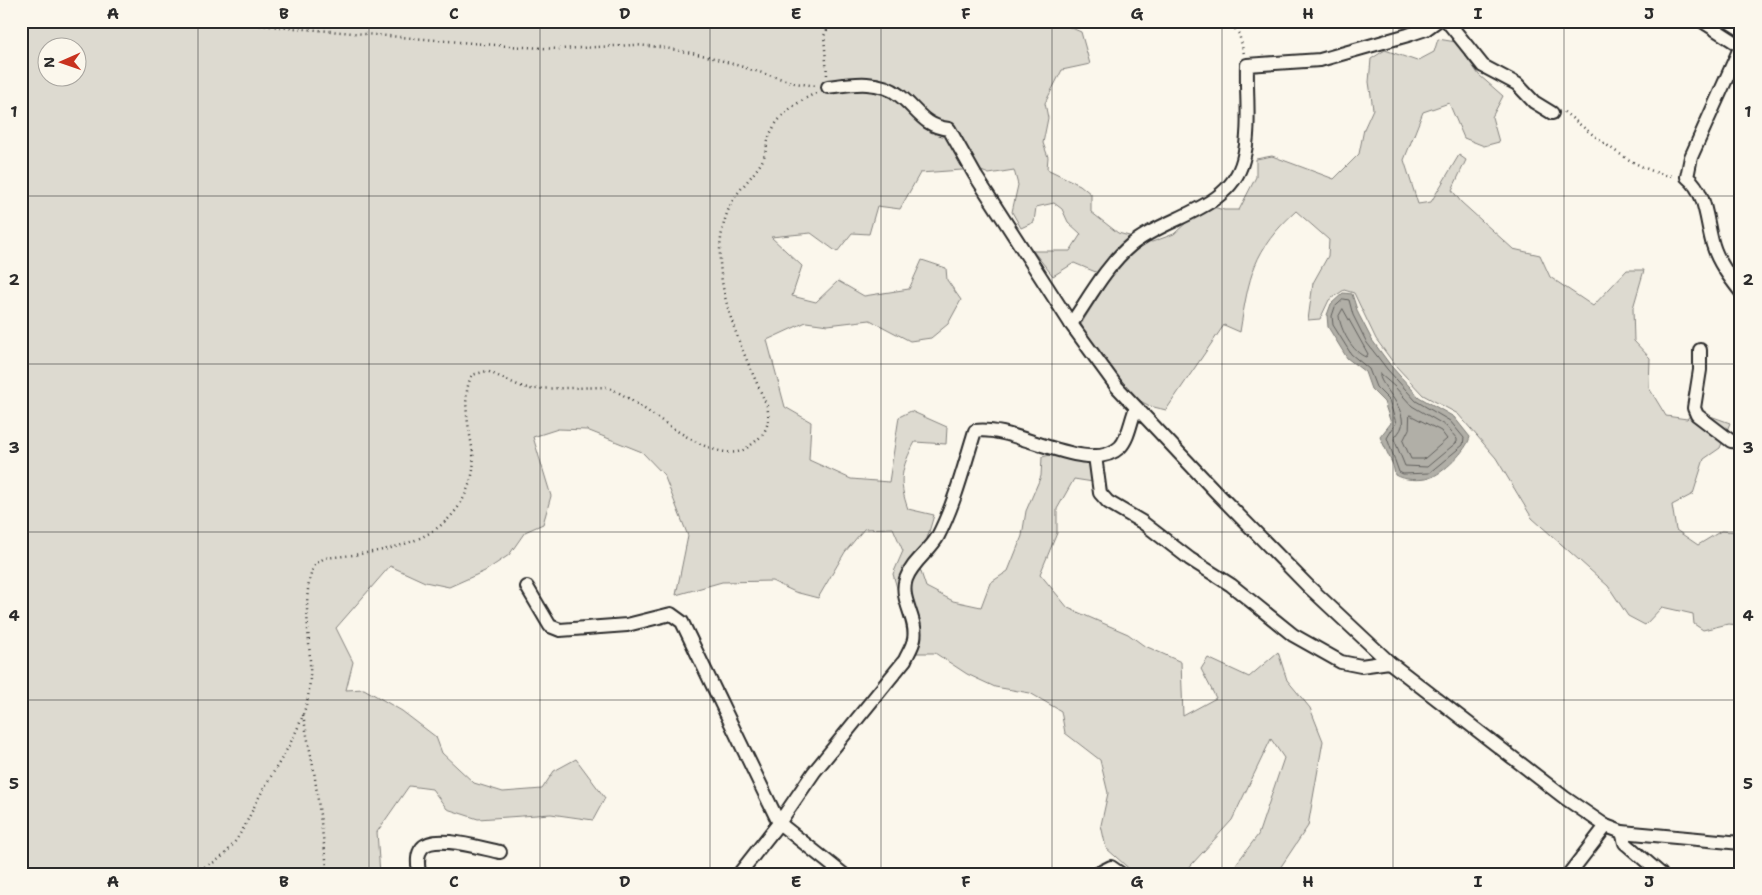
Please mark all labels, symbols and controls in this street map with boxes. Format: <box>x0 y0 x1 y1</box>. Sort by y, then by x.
text: A <box>107 3 119 24</box>
text: B <box>279 3 289 24</box>
text: C <box>449 3 459 24</box>
text: D <box>619 3 631 24</box>
text: E <box>791 3 801 24</box>
text: F <box>961 3 971 24</box>
text: G <box>1131 3 1144 24</box>
text: H <box>1302 3 1314 24</box>
text: I <box>1474 3 1483 24</box>
text: J <box>1644 3 1654 24</box>
north arrow <box>38 38 88 88</box>
text: N <box>40 57 58 68</box>
text: 1 <box>10 101 18 122</box>
text: 1 <box>1744 101 1752 122</box>
text: 2 <box>8 269 20 290</box>
text: 2 <box>1742 269 1754 290</box>
text: 3 <box>8 437 20 458</box>
text: 3 <box>1742 437 1754 458</box>
text: 4 <box>8 605 20 626</box>
text: 4 <box>1742 605 1754 626</box>
text: 5 <box>9 773 19 794</box>
text: 5 <box>1743 773 1753 794</box>
text: A <box>107 871 119 892</box>
text: B <box>279 871 289 892</box>
text: C <box>449 871 459 892</box>
text: D <box>619 871 631 892</box>
text: E <box>791 871 801 892</box>
text: F <box>961 871 971 892</box>
text: G <box>1131 871 1144 892</box>
text: H <box>1302 871 1314 892</box>
text: I <box>1474 871 1483 892</box>
text: J <box>1644 871 1654 892</box>

